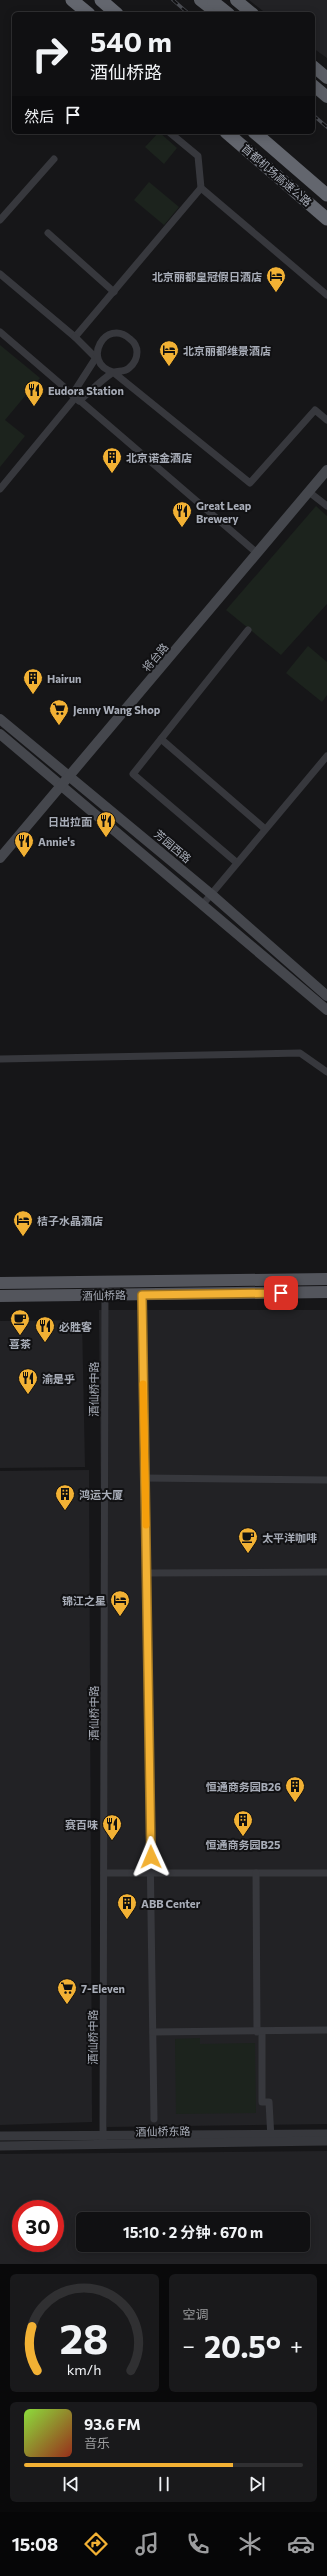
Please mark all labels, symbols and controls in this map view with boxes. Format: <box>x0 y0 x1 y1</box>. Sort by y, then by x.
text: 540 m <box>90 24 172 58</box>
icon: right <box>24 28 76 80</box>
text: 酒仙桥路 <box>90 61 162 83</box>
icon: arrive <box>62 104 84 126</box>
text: 然后 <box>24 107 54 125</box>
street label: 首都机场高速公路 <box>240 141 314 209</box>
hotel icon: 北京丽都皇冠假日酒店 <box>265 265 287 293</box>
place label: 北京丽都皇冠假日酒店 <box>152 270 262 283</box>
hotel icon: 北京丽都维景酒店 <box>158 339 180 367</box>
place label: 北京丽都维景酒店 <box>183 344 271 357</box>
restaurant icon: Eudora Station <box>23 379 45 407</box>
place label: Eudora Station <box>48 384 124 397</box>
building icon: 北京诺金酒店 <box>101 446 123 474</box>
place label: 北京诺金酒店 <box>126 451 192 464</box>
place label: Great Leap Brewery <box>196 499 252 525</box>
restaurant icon: Great Leap Brewery <box>171 500 193 528</box>
street label: 将台路 <box>139 640 171 674</box>
building icon: Hairun <box>22 667 44 695</box>
place label: Hairun <box>47 672 81 685</box>
supermarket icon: Jenny Wang Shop <box>48 698 70 726</box>
place label: Jenny Wang Shop <box>73 703 161 717</box>
restaurant icon: 日出拉面 <box>95 810 117 838</box>
place label: 日出拉面 <box>48 815 92 828</box>
street label: 芳园西路 <box>152 827 194 865</box>
restaurant icon: Annie's <box>13 830 35 858</box>
place label: Annie's <box>38 835 75 848</box>
hotel icon: 桔子水晶酒店 <box>12 1209 34 1237</box>
place label: 桔子水晶酒店 <box>37 1214 103 1227</box>
pin <box>264 1276 298 1310</box>
icon: arrive <box>270 1282 292 1304</box>
street label: 酒仙桥路 <box>82 1288 126 1302</box>
cafe icon: 喜茶 <box>9 1308 31 1336</box>
restaurant icon: 必胜客 <box>34 1315 56 1343</box>
place label: 必胜客 <box>59 1320 92 1333</box>
place label: 喜茶 <box>9 1337 31 1350</box>
street label: 酒仙桥中路 <box>87 1362 100 1417</box>
restaurant icon: 渝是乎 <box>17 1367 39 1395</box>
place label: 渝是乎 <box>42 1372 75 1385</box>
building icon: 鸿运大厦 <box>54 1483 76 1511</box>
place label: 鸿运大厦 <box>79 1488 123 1501</box>
cafe icon: 太平洋咖啡 <box>237 1526 259 1554</box>
place label: 太平洋咖啡 <box>262 1531 317 1544</box>
hotel icon: 锦江之星 <box>109 1589 131 1617</box>
place label: 锦江之星 <box>62 1594 106 1607</box>
street label: 酒仙桥中路 <box>87 1686 100 1741</box>
building icon: 恒通商务园B26 <box>284 1775 306 1803</box>
place label: 恒通商务园B26 <box>206 1780 281 1793</box>
building icon: 恒通商务园B25 <box>232 1809 254 1837</box>
restaurant icon: 赛百味 <box>101 1813 123 1841</box>
place label: 赛百味 <box>65 1818 98 1831</box>
position arrow <box>130 1836 172 1878</box>
place label: 恒通商务园B25 <box>206 1838 280 1851</box>
building icon: ABB Center <box>116 1892 138 1920</box>
place label: ABB Center <box>141 1897 201 1910</box>
supermarket icon: 7-Eleven <box>56 1977 78 2005</box>
place label: 7-Eleven <box>81 1982 125 1995</box>
street label: 酒仙桥中路 <box>86 2010 99 2065</box>
street label: 酒仙桥东路 <box>135 2124 191 2138</box>
speed limit sign: 30 <box>12 2200 64 2252</box>
text: 15:10 · 2 分钟 · 670 m <box>123 2223 263 2241</box>
text: 空调 <box>183 2306 209 2322</box>
text: 28 <box>60 2312 109 2363</box>
text: 20.5° <box>204 2327 281 2364</box>
text: − <box>183 2332 195 2359</box>
text: + <box>290 2332 303 2359</box>
text: km/h <box>67 2360 102 2378</box>
text: 93.6 FM <box>84 2415 141 2433</box>
text: 音乐 <box>84 2435 110 2451</box>
icon: previous <box>60 2473 82 2495</box>
icon: pause <box>153 2473 175 2495</box>
icon: next <box>246 2473 268 2495</box>
icon: directions <box>82 2530 110 2558</box>
icon: music <box>133 2530 161 2558</box>
icon: phone <box>184 2530 212 2558</box>
icon: climate <box>236 2530 264 2558</box>
icon: car <box>287 2530 315 2558</box>
text: 15:08 <box>12 2533 58 2555</box>

